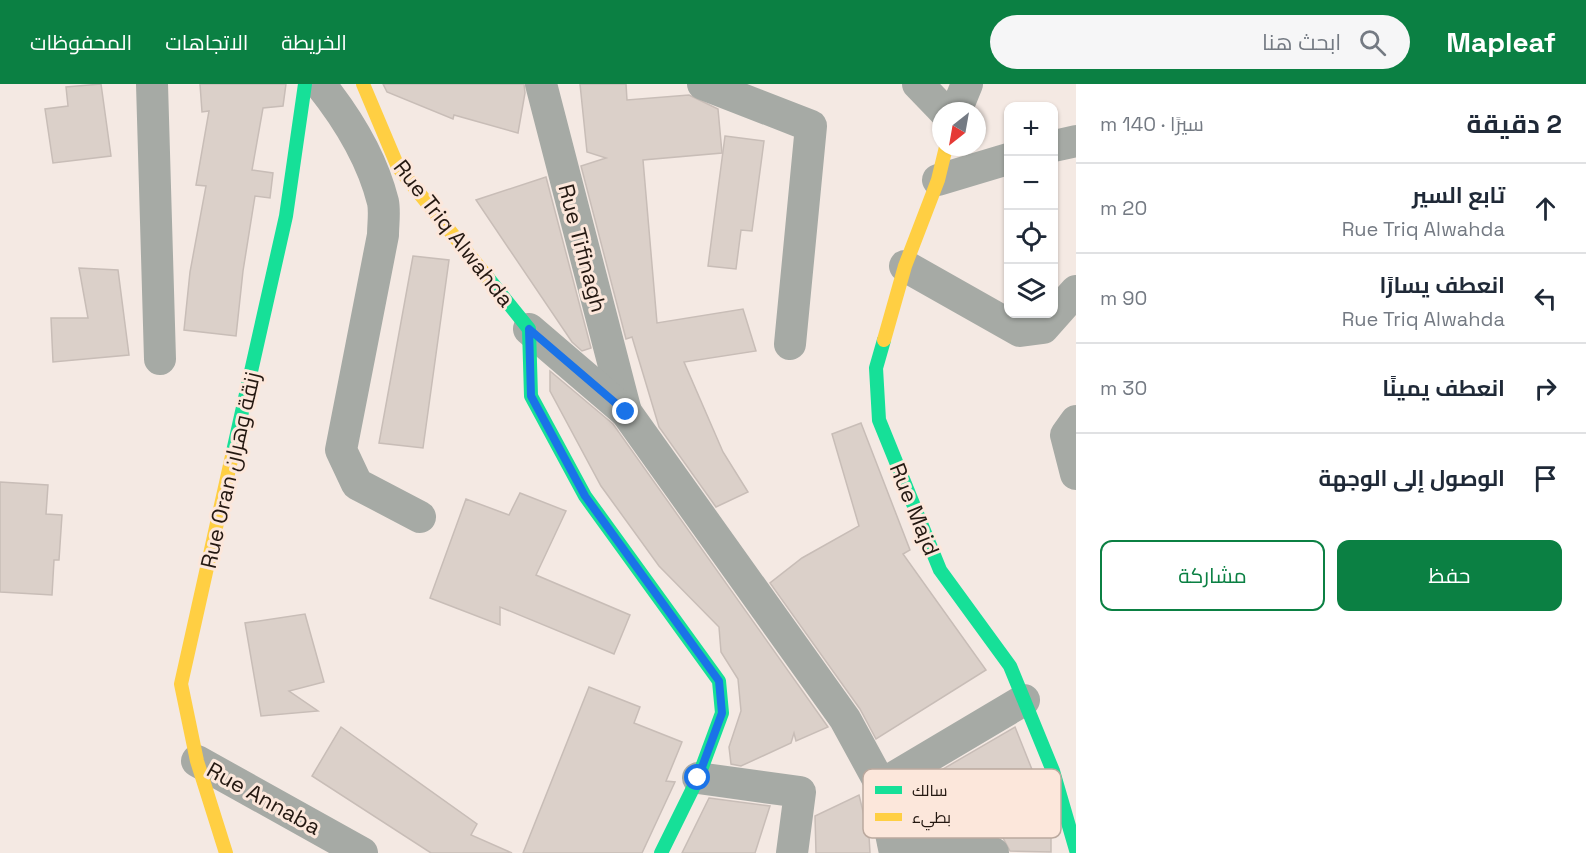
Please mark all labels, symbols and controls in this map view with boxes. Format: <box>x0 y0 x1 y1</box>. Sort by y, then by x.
search box <box>990 15 1410 69</box>
text: Mapleaf <box>1446 24 1556 60</box>
icon: search <box>1356 26 1389 59</box>
text: ابحث هنا <box>1262 28 1341 56</box>
text: المحفوظات <box>30 29 132 56</box>
text: الاتجاهات <box>165 29 248 56</box>
text: الخريطة <box>281 29 347 56</box>
north arrow <box>932 102 986 156</box>
map controls <box>1004 102 1058 318</box>
button: + <box>1004 102 1058 156</box>
text: 2 دقيقة <box>1466 107 1562 141</box>
text: سيرًا · 140 m <box>1100 111 1204 137</box>
street label: Rue Triq Alwahda <box>388 154 521 313</box>
button: − <box>1004 156 1058 210</box>
street label: Rue Tifinagh <box>552 181 614 315</box>
text: تابع السير <box>1412 181 1505 209</box>
icon: ahead <box>1529 192 1562 225</box>
text: 20 m <box>1100 195 1147 221</box>
button: locate <box>1004 210 1058 264</box>
text: Rue Triq Alwahda <box>1342 216 1505 242</box>
button: layers <box>1004 264 1058 318</box>
text: انعطف يسارًا <box>1379 271 1505 299</box>
icon: left <box>1529 282 1562 315</box>
text: 90 m <box>1100 285 1147 311</box>
text: Rue Triq Alwahda <box>1342 306 1505 332</box>
street label: Rue Oran زنقة وهران <box>194 369 266 571</box>
icon: right <box>1529 372 1562 405</box>
text: انعطف يمينًا <box>1382 374 1505 402</box>
text: 30 m <box>1100 375 1147 401</box>
route end <box>612 398 638 424</box>
street label: Rue Majd <box>884 459 946 559</box>
icon: arrive <box>1529 462 1562 495</box>
text: الوصول إلى الوجهة <box>1319 464 1505 492</box>
button: مشاركة <box>1100 540 1325 611</box>
button: حفظ <box>1337 540 1562 611</box>
street label: Rue Annaba <box>202 755 326 841</box>
route start <box>684 764 710 790</box>
legend <box>863 769 1061 838</box>
text: سالك <box>912 780 947 801</box>
text: بطيء <box>912 807 951 831</box>

